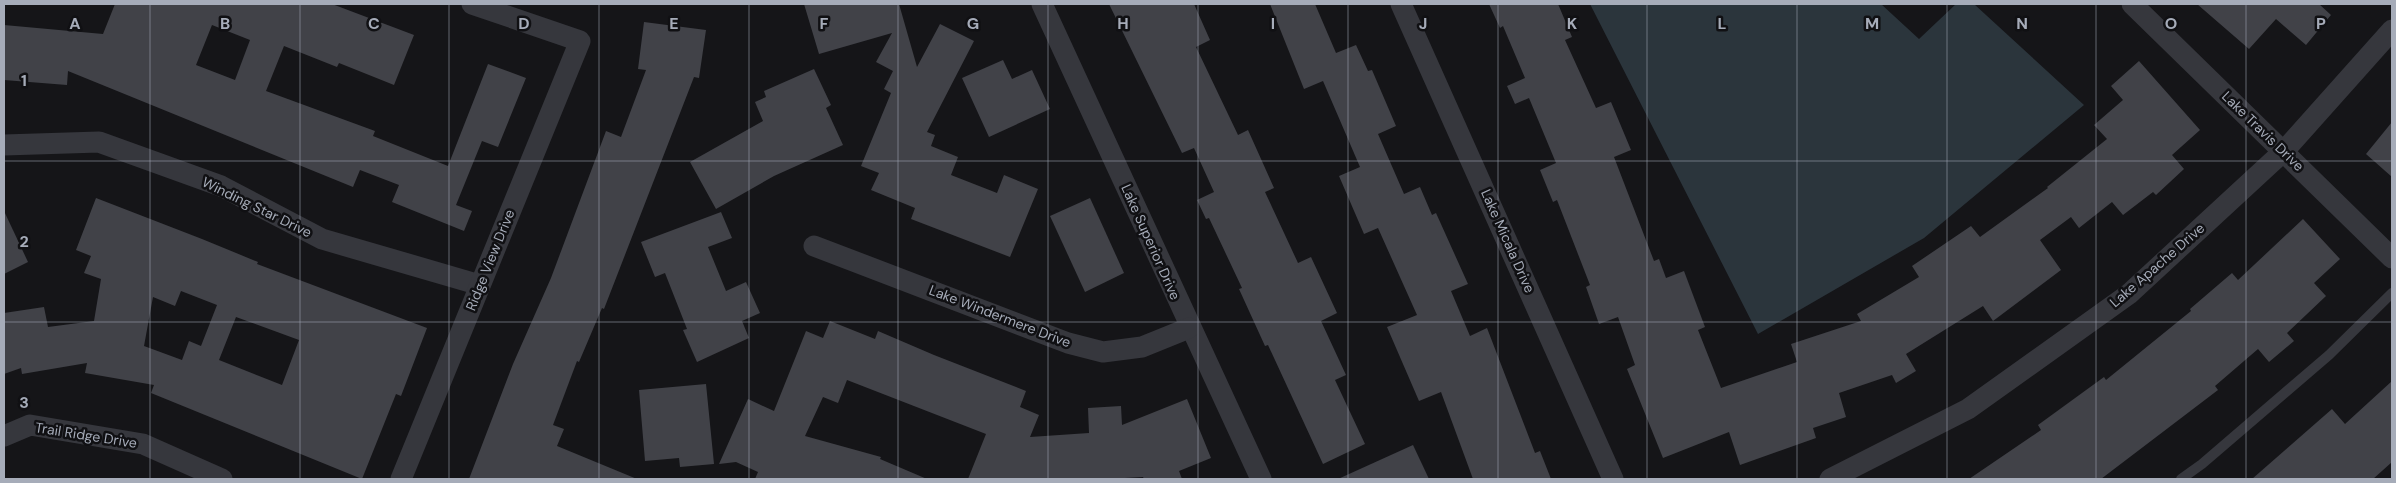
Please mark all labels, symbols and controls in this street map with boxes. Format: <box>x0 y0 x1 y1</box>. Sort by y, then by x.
text: A <box>69 13 81 34</box>
text: B <box>220 13 230 34</box>
text: C <box>368 13 380 34</box>
text: D <box>518 13 530 34</box>
text: E <box>669 13 679 34</box>
text: F <box>820 13 829 34</box>
text: G <box>967 13 979 34</box>
text: H <box>1117 13 1129 34</box>
text: I <box>1271 13 1275 34</box>
text: J <box>1419 13 1427 34</box>
text: K <box>1567 13 1578 34</box>
text: L <box>1718 13 1727 34</box>
text: M <box>1865 13 1879 34</box>
text: N <box>2016 13 2028 34</box>
text: O <box>2165 13 2177 34</box>
text: P <box>2316 13 2326 34</box>
text: 1 <box>21 70 27 91</box>
street label: Lake Travis Drive <box>2218 87 2308 175</box>
street label: Winding Star Drive <box>199 173 315 241</box>
street label: Lake Superior Drive <box>1117 181 1185 303</box>
street label: Lake Micala Drive <box>1477 186 1539 296</box>
street label: Ridge View Drive <box>461 207 519 313</box>
street label: Lake Apache Drive <box>2106 219 2208 311</box>
text: 2 <box>19 231 29 252</box>
street label: Lake Windermere Drive <box>927 281 1073 351</box>
text: 3 <box>19 392 29 413</box>
street label: Trail Ridge Drive <box>34 418 138 452</box>

